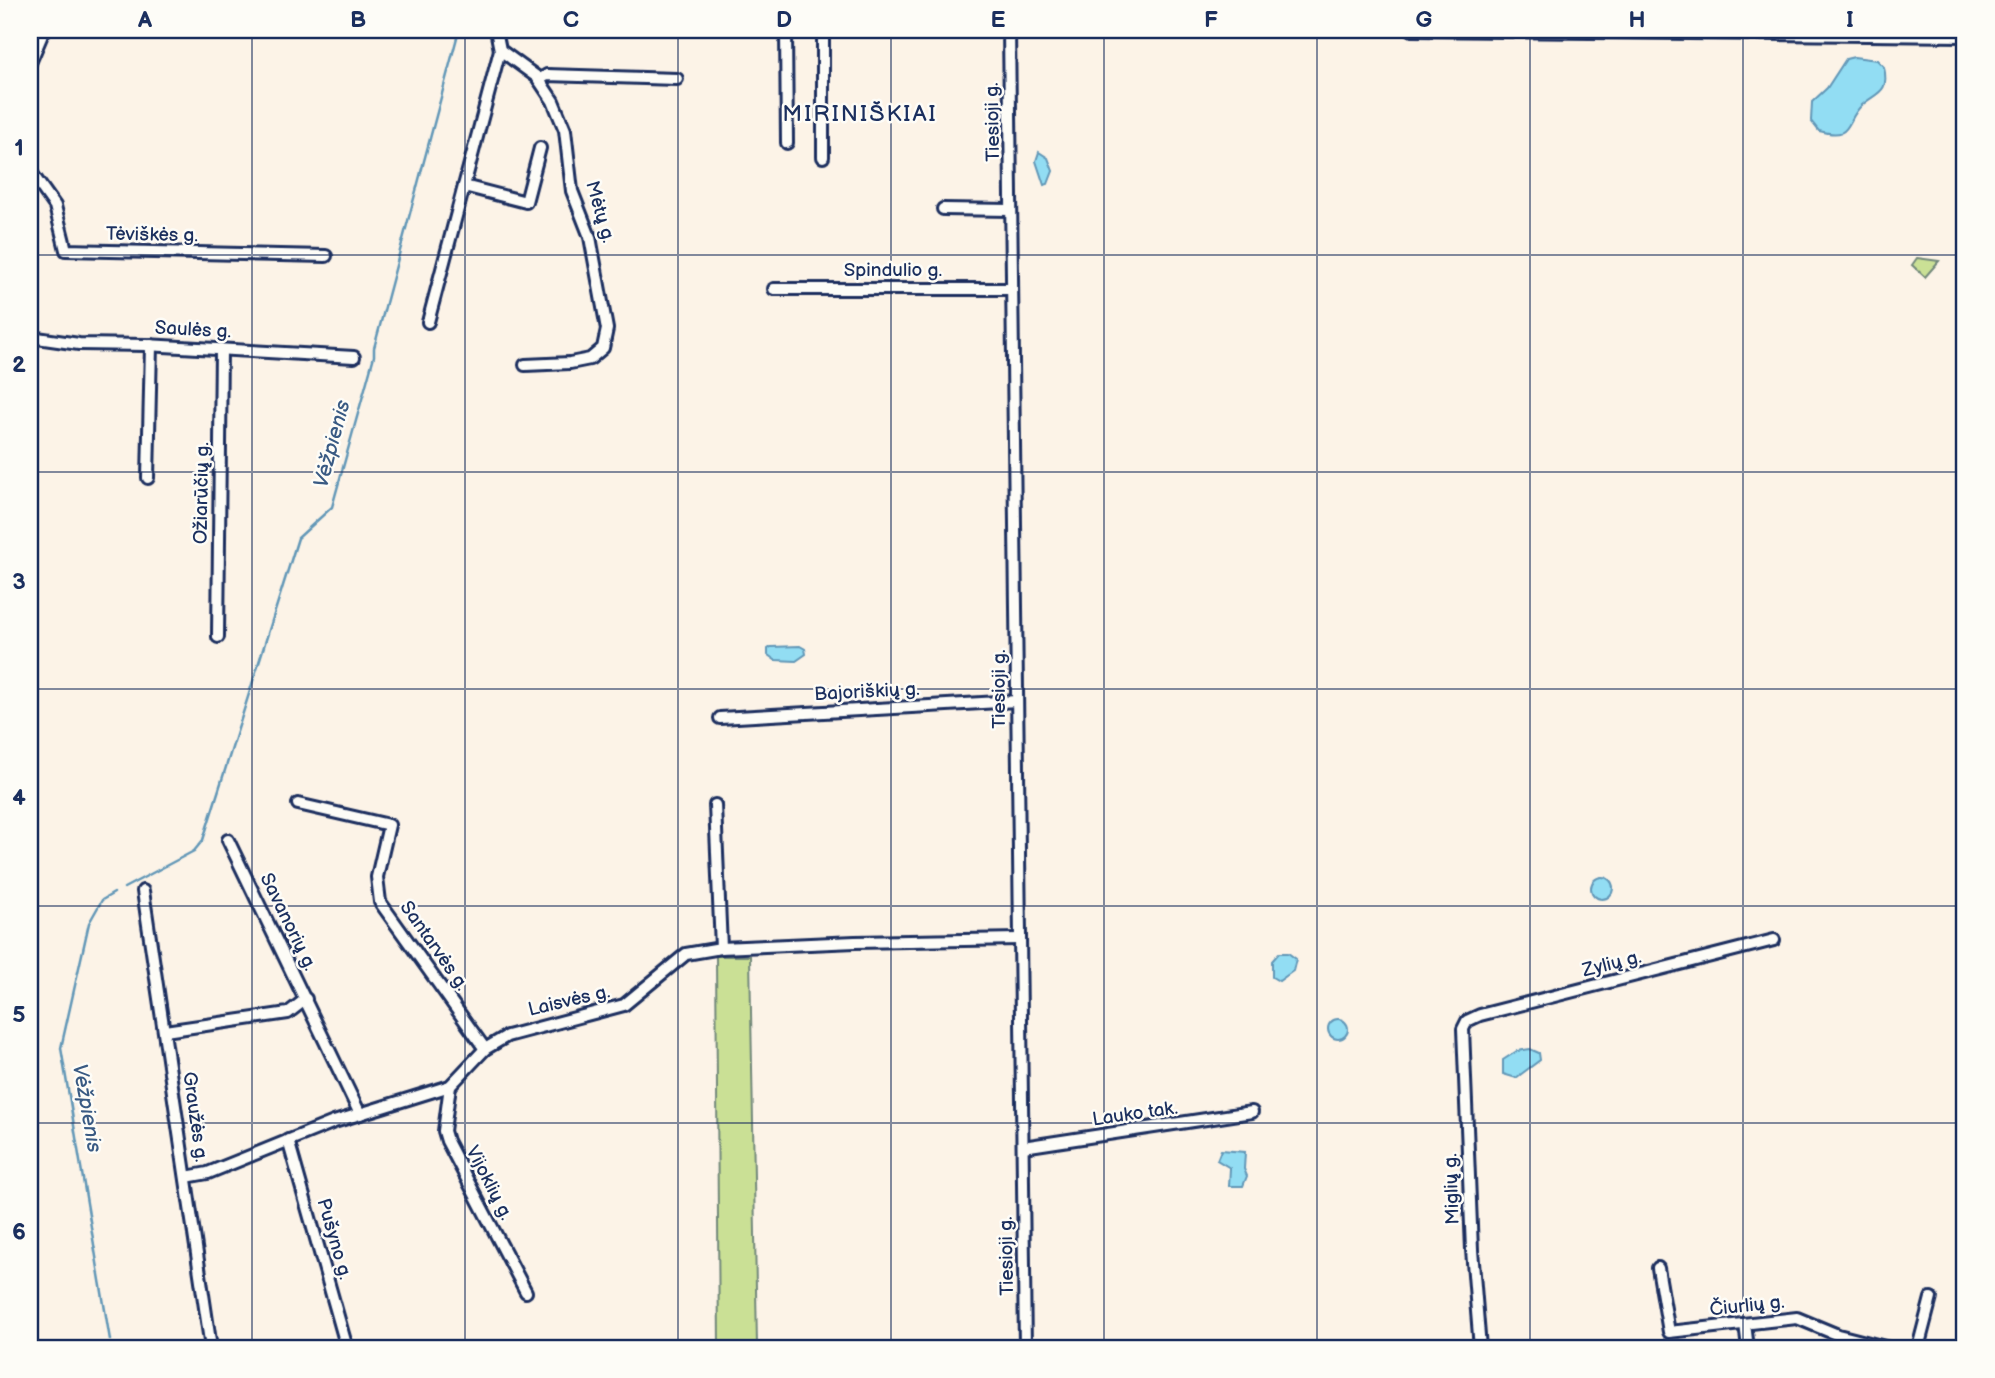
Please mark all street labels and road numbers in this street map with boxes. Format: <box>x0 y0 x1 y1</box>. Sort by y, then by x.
street label: Tiesioji g. <box>981 82 1005 162</box>
street label: Mėtų g. <box>580 178 620 246</box>
street label: Tėviškės g. <box>106 223 198 247</box>
street label: Spindulio g. <box>844 259 942 282</box>
street label: Saulės g. <box>154 317 232 343</box>
street label: Ožiarūčių g. <box>190 442 214 544</box>
street label: Tiesioji g. <box>988 649 1011 729</box>
street label: Bajoriškių g. <box>814 678 920 706</box>
street label: Savanorių g. <box>255 869 321 975</box>
street label: Santarvės g. <box>395 897 473 995</box>
street label: Zylių g. <box>1579 946 1644 983</box>
street label: Laisvės g. <box>526 980 612 1022</box>
street label: Graužės g. <box>177 1070 213 1164</box>
street label: Lauko tak. <box>1091 1097 1179 1131</box>
street label: Vijoklių g. <box>461 1142 517 1224</box>
street label: Miglių g. <box>1439 1153 1465 1225</box>
street label: Pušyno g. <box>311 1196 357 1282</box>
street label: Tiesioji g. <box>995 1216 1019 1296</box>
street label: Čiurlių g. <box>1708 1290 1785 1321</box>

